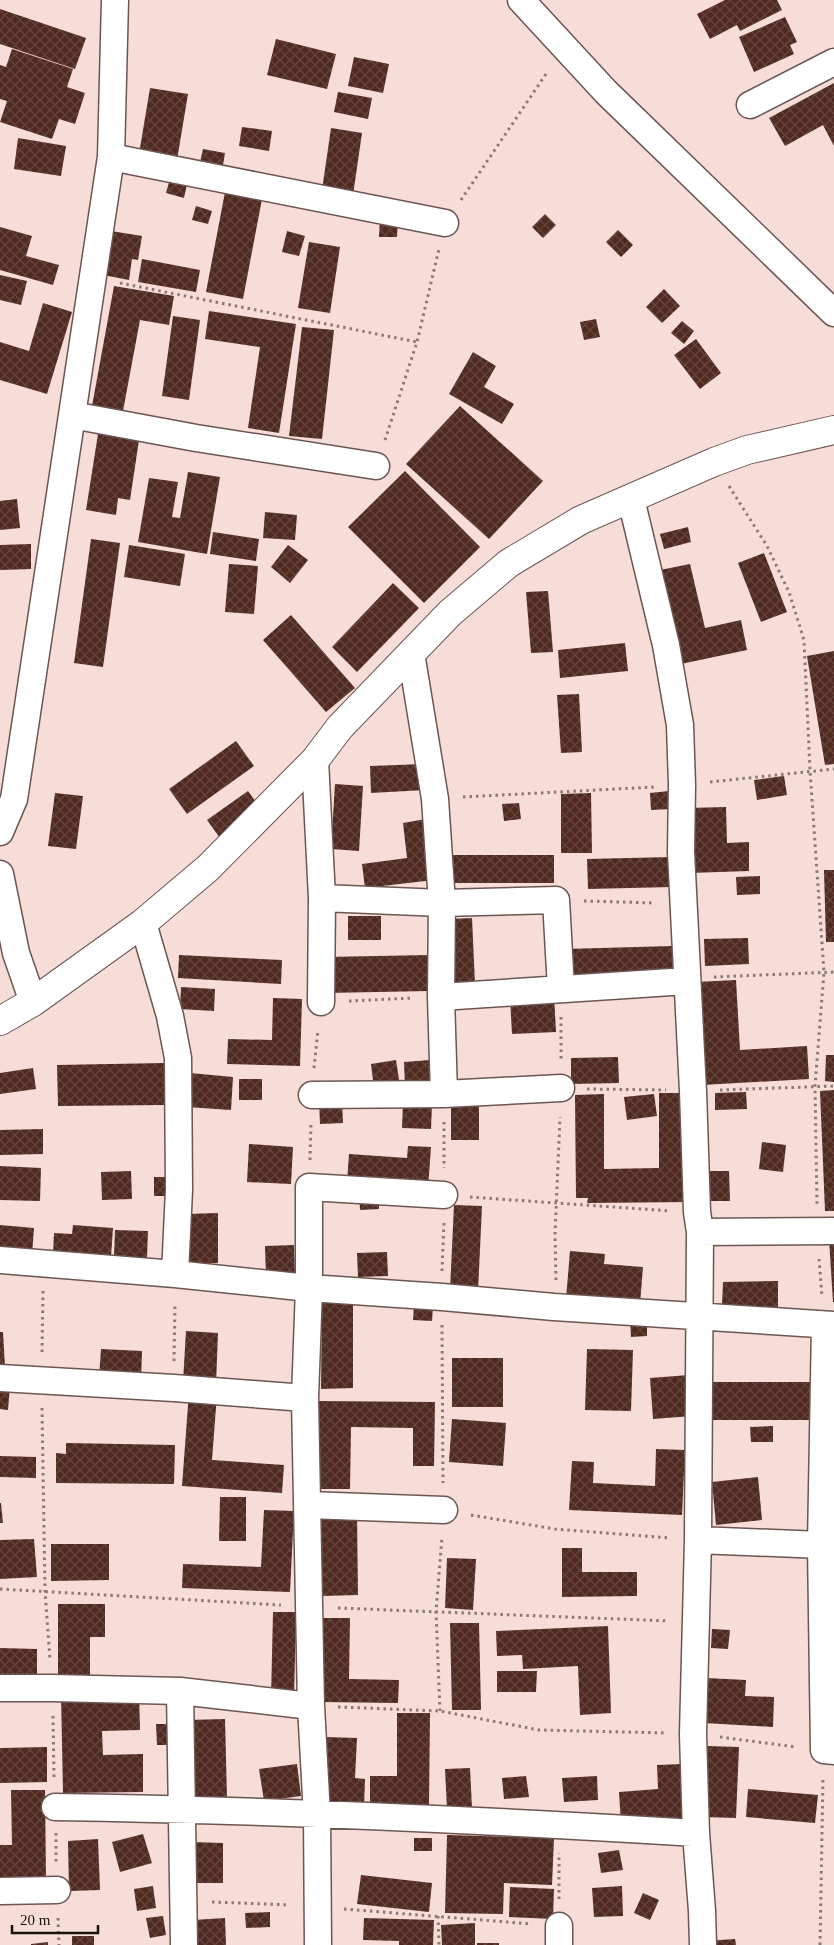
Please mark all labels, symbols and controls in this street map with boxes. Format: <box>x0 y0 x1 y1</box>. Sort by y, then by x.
scale bar <box>12 1902 99 1934</box>
text: 20 m <box>20 1912 51 1928</box>

